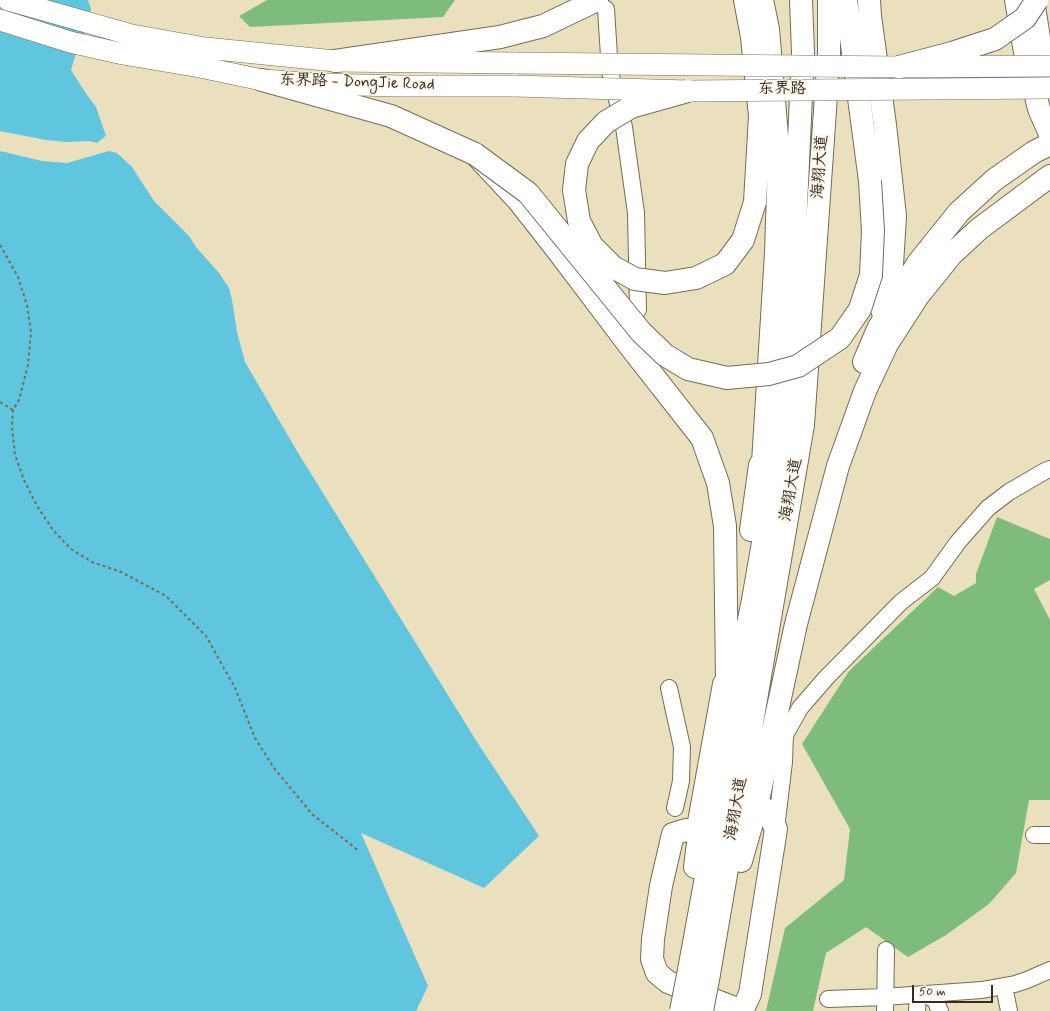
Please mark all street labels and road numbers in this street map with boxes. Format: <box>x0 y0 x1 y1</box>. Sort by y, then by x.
street label: 东界路 - DongJie Road <box>279 71 435 95</box>
street label: 东界路 <box>758 80 806 100</box>
street label: 海翔大道 <box>809 134 833 200</box>
street label: 海翔大道 <box>777 457 807 523</box>
street label: 海翔大道 <box>722 776 752 842</box>

